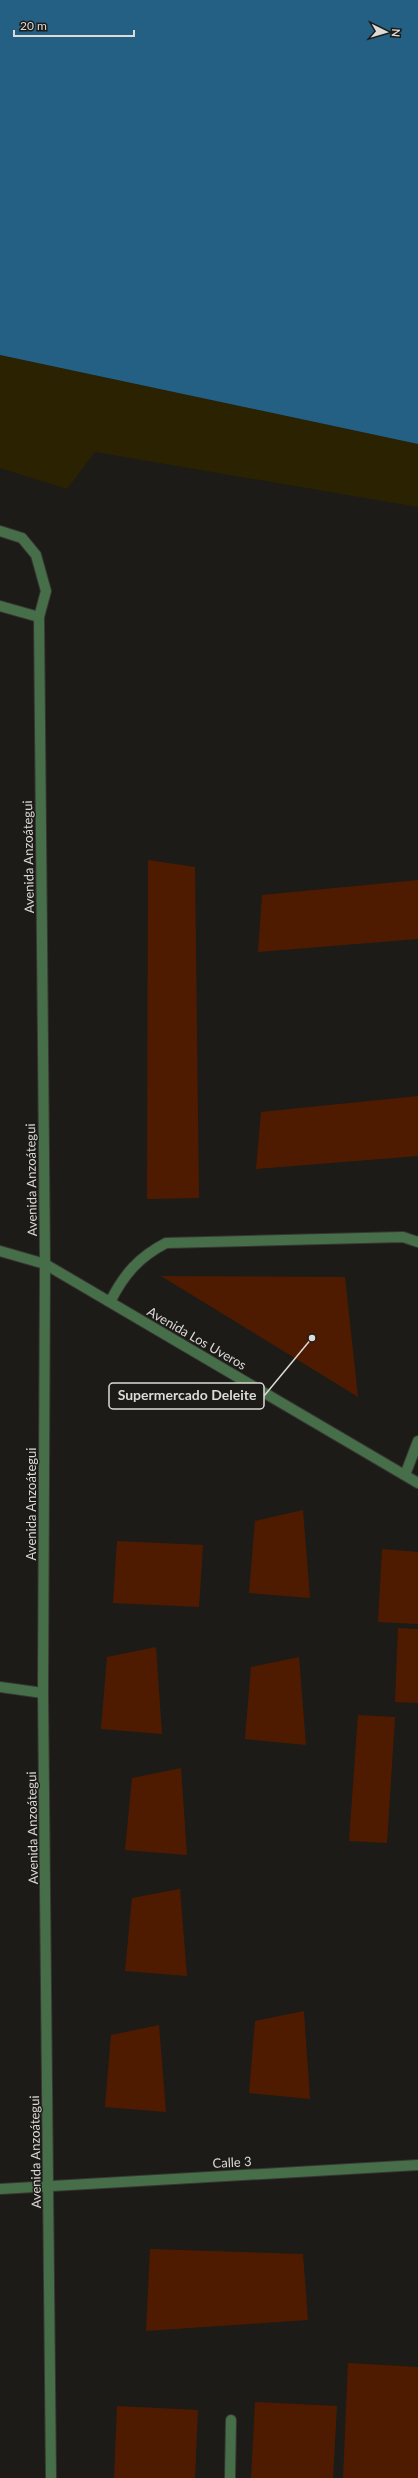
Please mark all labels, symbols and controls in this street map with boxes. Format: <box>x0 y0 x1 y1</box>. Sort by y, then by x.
scale bar <box>14 12 134 38</box>
north arrow <box>366 12 406 52</box>
text: 20 m <box>20 18 47 33</box>
text: N <box>390 28 403 38</box>
street label: Avenida Anzoátegui <box>19 800 37 914</box>
street label: Avenida Anzoátegui <box>22 1123 40 1237</box>
street label: Avenida Los Uveros <box>145 1303 250 1373</box>
callout: Supermercado Deleite <box>109 1383 264 1409</box>
text: Supermercado Deleite <box>118 1386 257 1403</box>
street label: Avenida Anzoátegui <box>23 1448 39 1560</box>
street label: Avenida Anzoátegui <box>23 1771 41 1885</box>
street label: Avenida Anzoátegui <box>26 2095 44 2209</box>
street label: Calle 3 <box>212 2153 252 2171</box>

